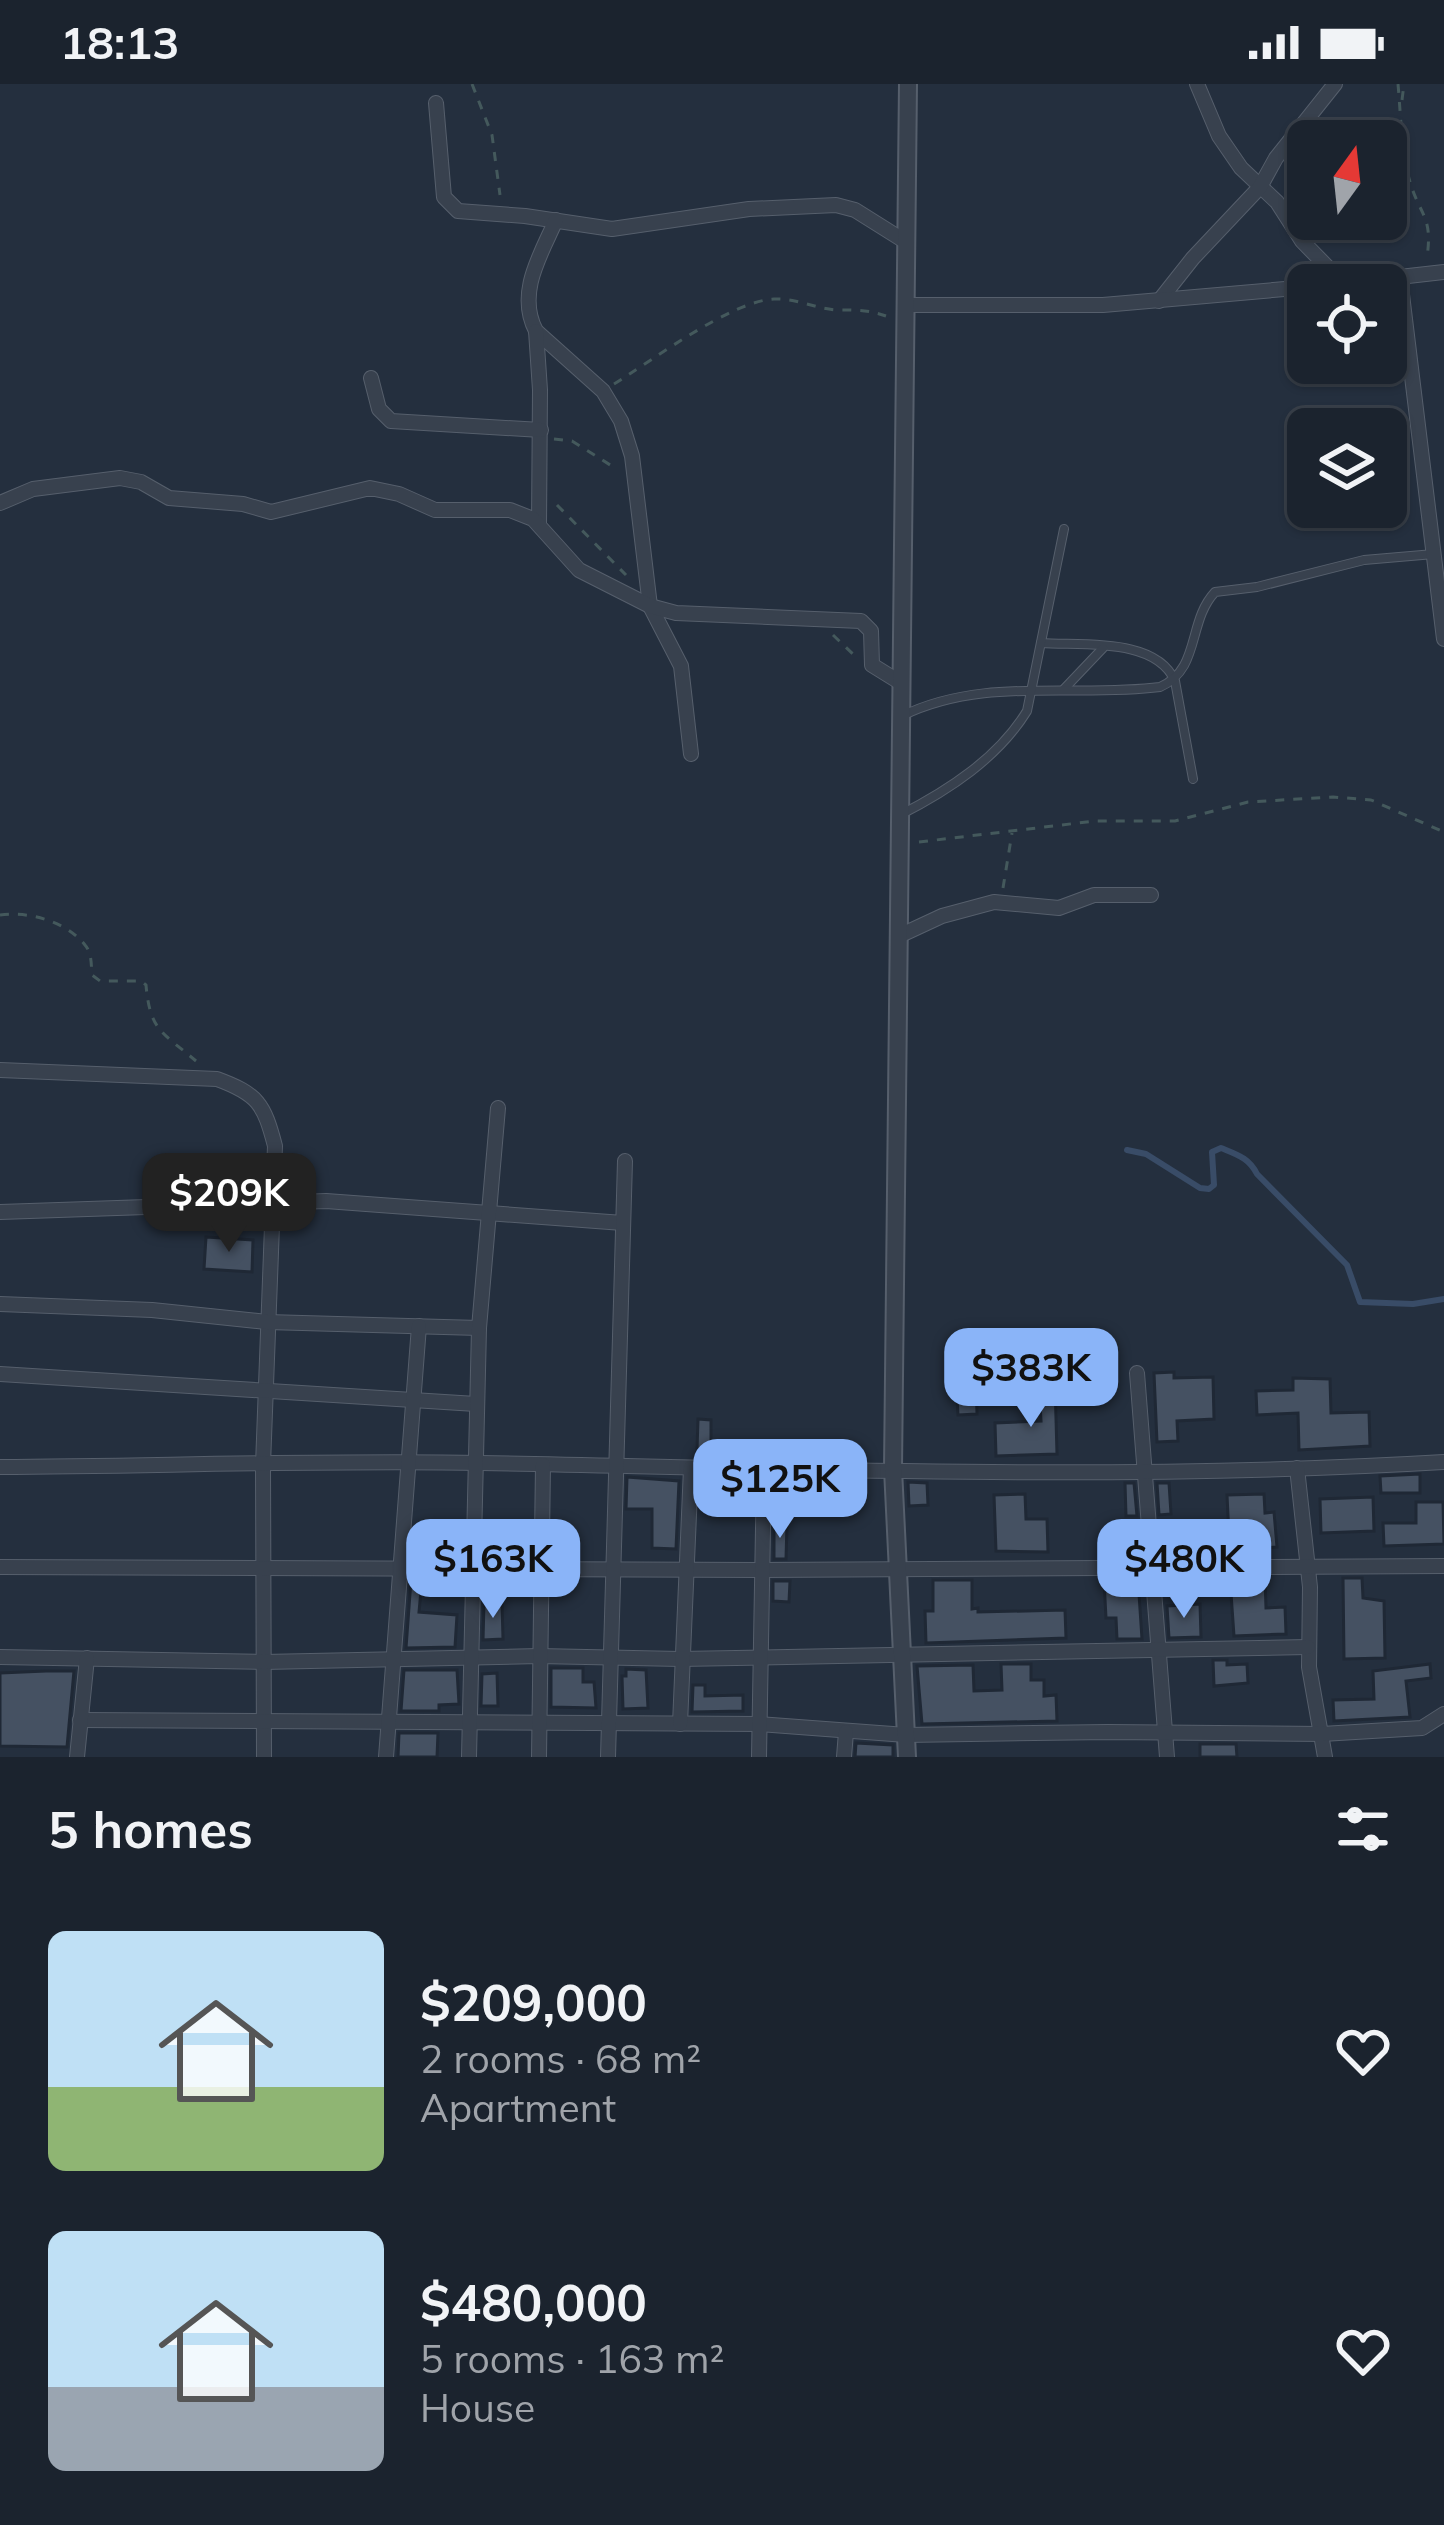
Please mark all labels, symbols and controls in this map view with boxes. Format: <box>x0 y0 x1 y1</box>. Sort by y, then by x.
text: 18:13 <box>60 14 179 70</box>
north arrow <box>1287 120 1407 240</box>
map controls <box>1287 120 1407 528</box>
button: locate <box>1287 264 1407 384</box>
button: layers <box>1287 408 1407 528</box>
pin: $209K <box>145 1153 313 1255</box>
text: $209K <box>169 1167 289 1216</box>
pin: $383K <box>947 1328 1115 1430</box>
text: $383K <box>971 1342 1091 1391</box>
pin: $125K <box>696 1439 864 1541</box>
text: $125K <box>720 1453 840 1502</box>
pin: $163K <box>409 1519 577 1621</box>
pin: $480K <box>1100 1519 1268 1621</box>
text: $163K <box>433 1533 553 1582</box>
text: $480K <box>1124 1533 1244 1582</box>
icon: filters <box>1330 1796 1396 1862</box>
text: 5 homes <box>48 1797 253 1861</box>
text: $209,000 <box>420 1970 647 2034</box>
icon: home <box>144 1979 288 2123</box>
icon: heart <box>1330 2018 1396 2084</box>
text: 2 rooms · 68 m² <box>420 2034 701 2083</box>
text: Apartment <box>420 2083 616 2132</box>
text: $480,000 <box>420 2270 647 2334</box>
icon: home <box>144 2279 288 2423</box>
icon: heart <box>1330 2318 1396 2384</box>
text: 5 rooms · 163 m² <box>420 2334 724 2383</box>
text: House <box>420 2383 535 2432</box>

